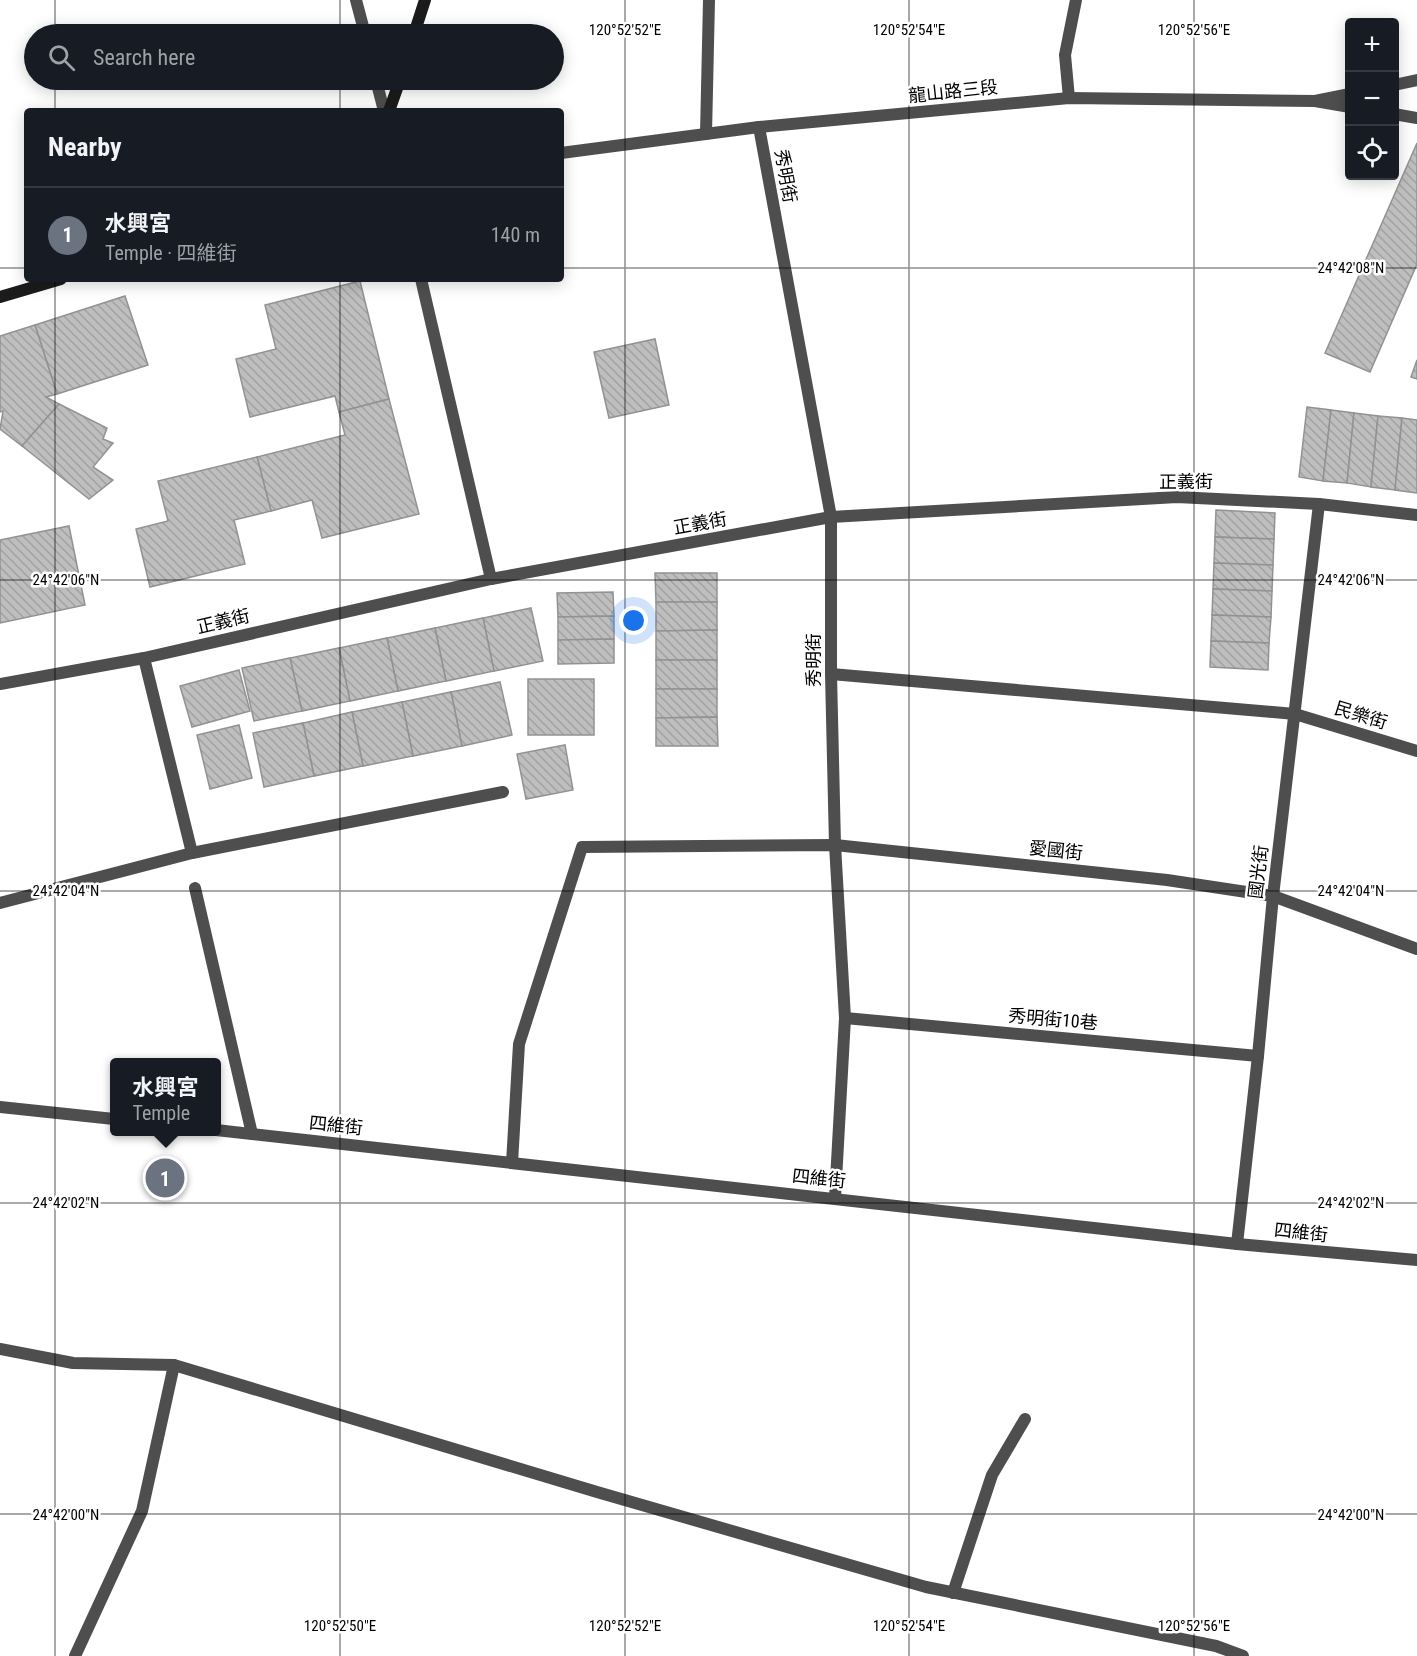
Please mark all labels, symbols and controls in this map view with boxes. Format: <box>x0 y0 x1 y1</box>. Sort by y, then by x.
map controls <box>1345 18 1399 180</box>
button: + <box>1345 18 1399 72</box>
text: 120°52'52"E <box>589 21 661 39</box>
text: 120°52'54"E <box>873 21 945 39</box>
text: 120°52'56"E <box>1158 21 1230 39</box>
search box <box>24 24 564 90</box>
icon: search <box>45 41 78 74</box>
text: Search here <box>93 45 195 70</box>
button: − <box>1345 72 1399 126</box>
street label: 龍山路三段 <box>907 76 999 106</box>
button: locate <box>1345 126 1399 180</box>
text: Nearby <box>48 132 122 162</box>
street label: 秀明街 <box>771 148 801 204</box>
text: 水興宮 <box>105 211 171 236</box>
text: 1 <box>62 223 73 247</box>
text: 140 m <box>491 223 540 247</box>
text: Temple · 四維街 <box>105 241 237 265</box>
text: 24°42'08"N <box>1318 259 1384 277</box>
street label: 正義街 <box>1159 471 1213 492</box>
street label: 正義街 <box>672 508 728 538</box>
text: 24°42'06"N <box>33 571 99 589</box>
text: 24°42'06"N <box>1318 571 1384 589</box>
street label: 正義街 <box>194 605 252 637</box>
your location <box>619 606 648 635</box>
street label: 秀明街 <box>803 633 824 687</box>
street label: 民樂街 <box>1332 697 1390 733</box>
street label: 愛國街 <box>1028 837 1084 863</box>
street label: 國光街 <box>1244 844 1272 900</box>
text: 24°42'04"N <box>33 882 99 900</box>
text: 24°42'04"N <box>1318 882 1384 900</box>
street label: 秀明街10巷 <box>1007 1005 1099 1033</box>
popup <box>110 1058 221 1136</box>
text: 水興宮 <box>132 1075 199 1100</box>
text: Temple <box>132 1101 190 1125</box>
street label: 四維街 <box>308 1112 364 1138</box>
pin: 1 <box>146 1156 184 1200</box>
street label: 四維街 <box>791 1165 847 1191</box>
text: 24°42'02"N <box>33 1194 99 1212</box>
text: 24°42'02"N <box>1318 1194 1384 1212</box>
street label: 四維街 <box>1273 1219 1329 1245</box>
text: 24°42'00"N <box>33 1506 99 1524</box>
text: 24°42'00"N <box>1318 1506 1384 1524</box>
text: 120°52'50"E <box>304 1617 376 1635</box>
text: 120°52'52"E <box>589 1617 661 1635</box>
text: 120°52'54"E <box>873 1617 945 1635</box>
text: 120°52'56"E <box>1158 1617 1230 1635</box>

